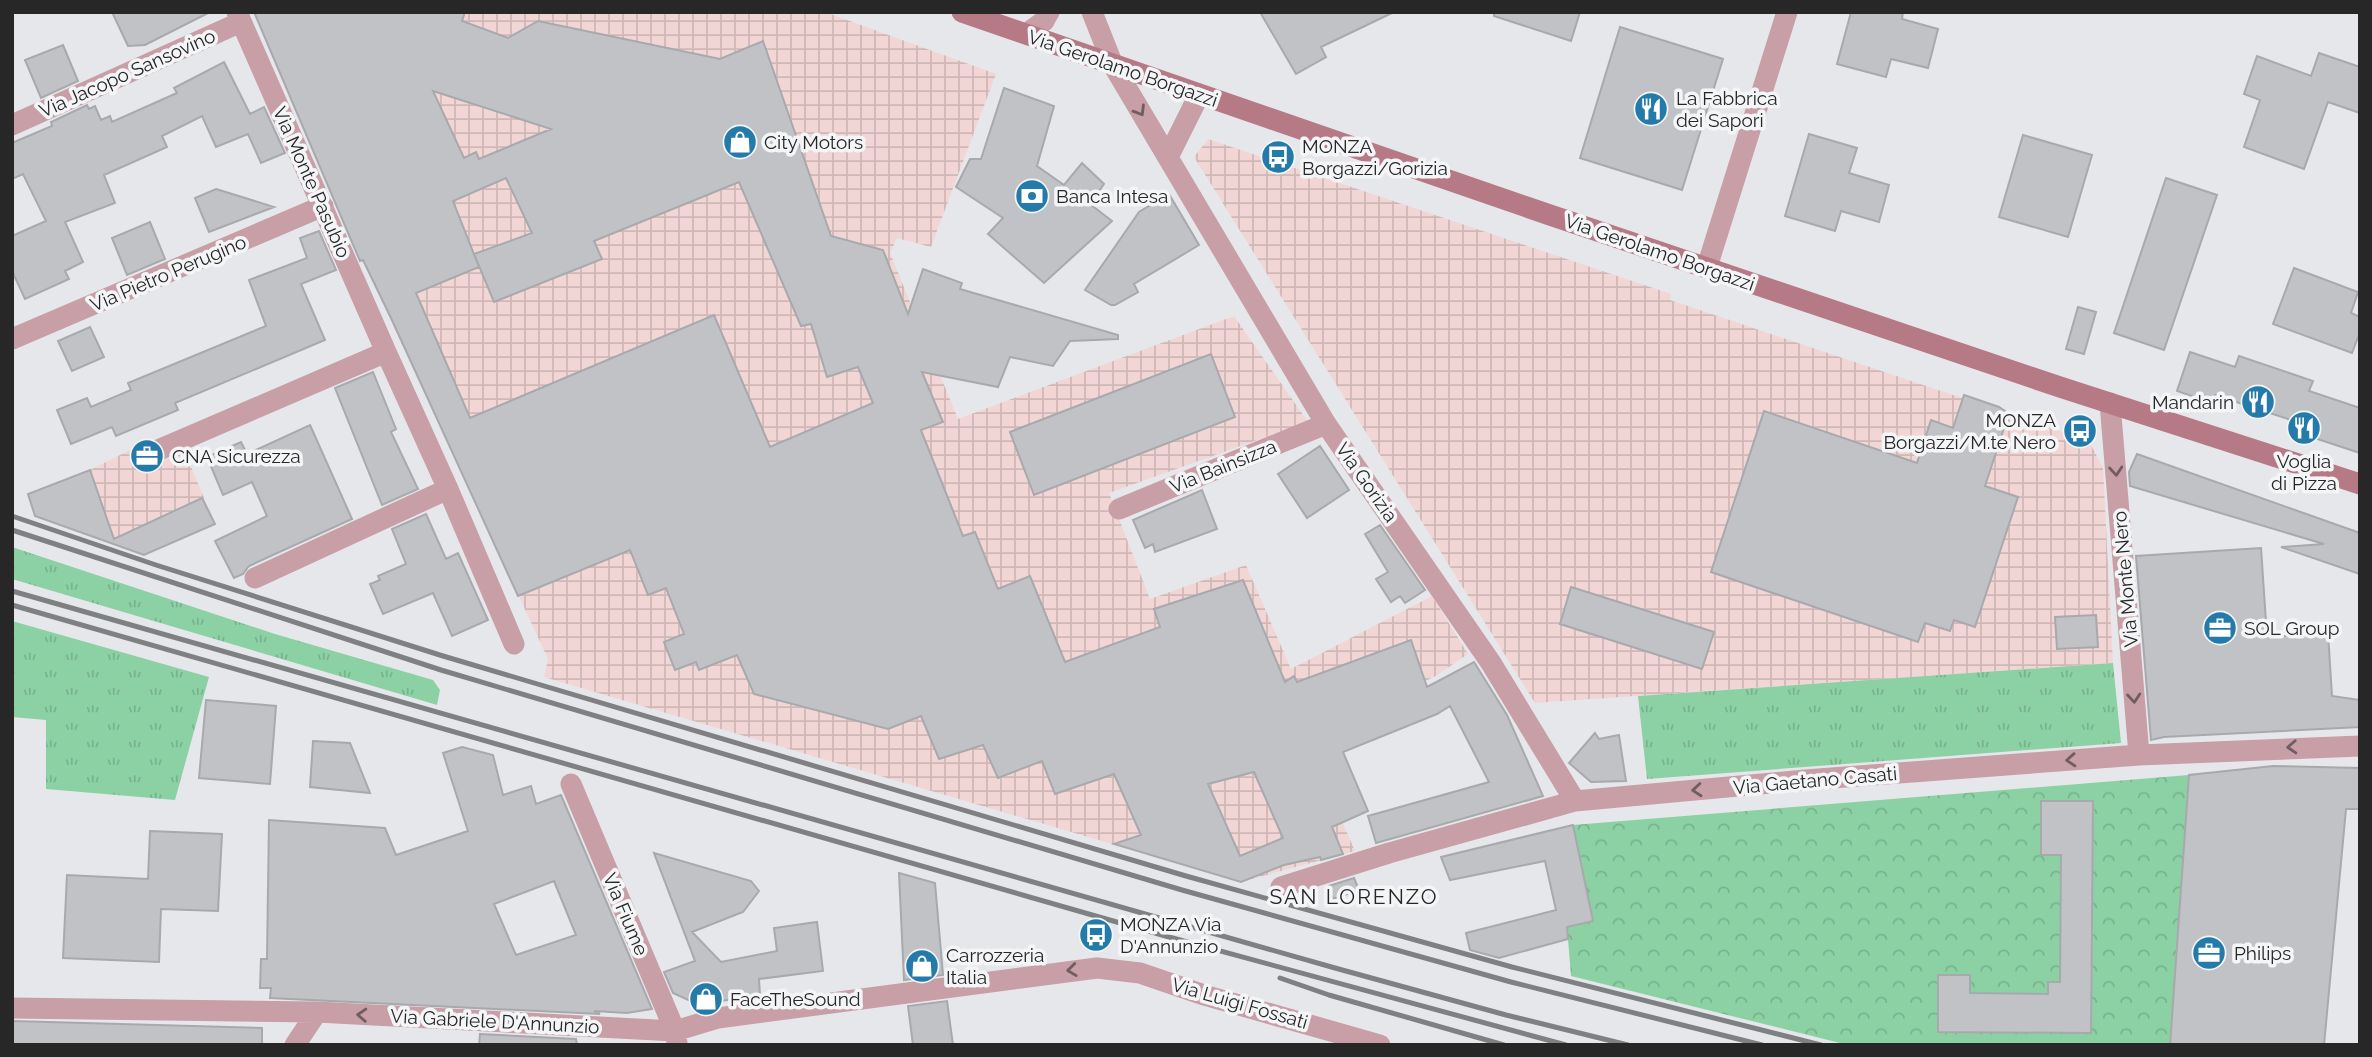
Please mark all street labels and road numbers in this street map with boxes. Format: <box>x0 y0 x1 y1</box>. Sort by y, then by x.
street label: Via Jacopo Sansovino <box>36 24 218 122</box>
street label: Via Gerolamo Borgazzi <box>1025 25 1221 111</box>
street label: Via Monte Pasubio <box>269 103 355 261</box>
street label: Via Gerolamo Borgazzi <box>1562 209 1758 295</box>
street label: Via Pietro Perugino <box>87 230 249 316</box>
street label: Via Bainsizza <box>1167 435 1279 497</box>
street label: Via Gorizia <box>1332 438 1402 526</box>
street label: Via Monte Nero <box>2108 510 2142 648</box>
street label: Via Gaetano Casati <box>1732 762 1898 798</box>
street label: Via Fiume <box>599 869 653 959</box>
street label: Via Luigi Fossati <box>1169 973 1311 1033</box>
street label: Via Gabriele D'Annunzio <box>390 1005 600 1037</box>

